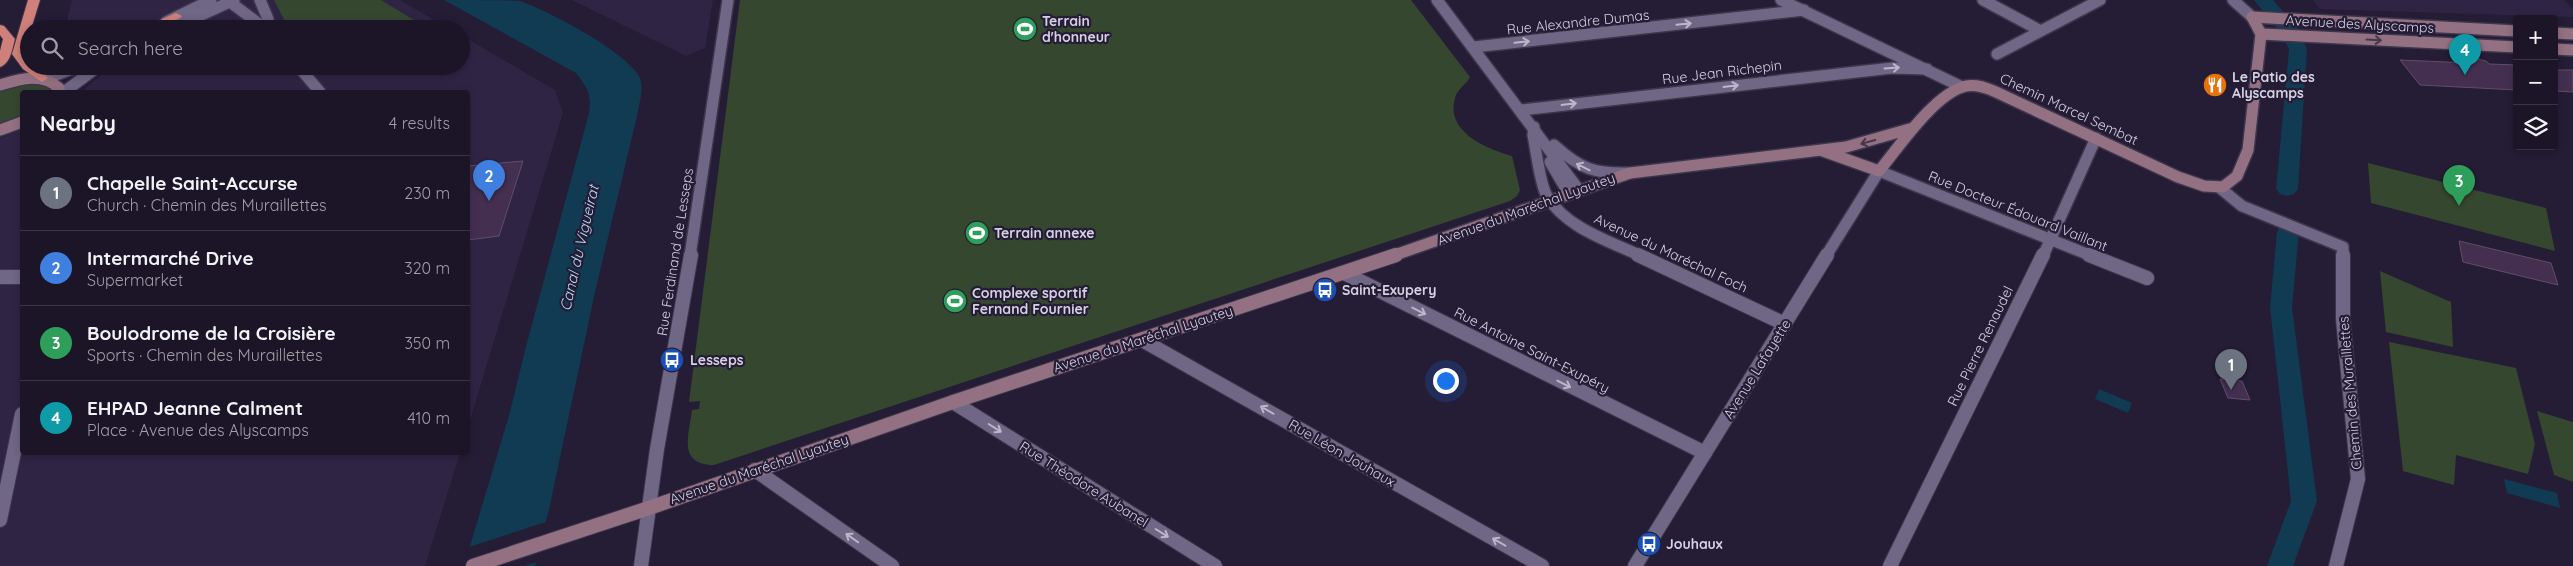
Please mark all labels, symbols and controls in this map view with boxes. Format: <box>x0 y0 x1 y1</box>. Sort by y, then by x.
street label: Rue Alexandre Dumas <box>1506 6 1650 38</box>
street label: Avenue des Alyscamps <box>2285 11 2435 37</box>
place label: Terrain d'honneur <box>1042 12 1110 46</box>
map controls <box>2513 15 2558 150</box>
button: + <box>2513 15 2558 60</box>
sports icon: Terrain d'honneur <box>1012 16 1038 42</box>
one-way arrow <box>1676 19 1692 29</box>
search box <box>20 20 470 75</box>
icon: search <box>38 34 66 62</box>
pin: 4 <box>2449 34 2481 75</box>
one-way arrow <box>2366 35 2382 44</box>
text: Search here <box>78 36 183 60</box>
one-way arrow <box>1514 37 1530 47</box>
street label: Rue Jean Richepin <box>1661 56 1783 88</box>
button: − <box>2513 60 2558 105</box>
one-way arrow <box>1884 63 1900 73</box>
place label: Le Patio des Alyscamps <box>2232 68 2315 102</box>
street label: Chemin Marcel Sembat <box>1997 69 2141 149</box>
restaurant icon: Le Patio des Alyscamps <box>2202 72 2228 98</box>
one-way arrow <box>1722 81 1738 91</box>
one-way arrow <box>1561 99 1577 109</box>
button: layers <box>2513 105 2558 150</box>
text: Nearby <box>40 110 116 136</box>
text: 4 results <box>389 113 450 133</box>
one-way arrow <box>1860 138 1876 148</box>
pin: 2 <box>473 160 505 201</box>
one-way arrow <box>1576 162 1591 171</box>
pin: 3 <box>2443 165 2475 206</box>
street label: Rue Ferdinand de Lesseps <box>653 167 697 337</box>
street label: Rue Docteur Édouard Vaillant <box>1926 167 2110 255</box>
street label: Avenue du Maréchal Lyautey <box>1435 168 1617 250</box>
text: Chapelle Saint-Accurse <box>87 171 298 195</box>
water label: Canal du Vigueirat <box>555 181 603 313</box>
text: 1 <box>53 183 59 203</box>
text: 230 m <box>404 183 450 203</box>
text: Church · Chemin des Muraillettes <box>87 195 326 215</box>
street label: Avenue du Maréchal Foch <box>1591 209 1751 297</box>
sports icon: Terrain annexe <box>964 220 990 246</box>
place label: Terrain annexe <box>994 224 1095 242</box>
text: Intermarché Drive <box>87 246 254 270</box>
text: 2 <box>51 258 61 278</box>
text: 320 m <box>404 258 450 278</box>
text: Supermarket <box>87 270 183 290</box>
bus stop icon: Saint-Exupery <box>1312 277 1338 303</box>
place label: Saint-Exupery <box>1342 281 1436 299</box>
street label: Rue Pierre Renaudel <box>1943 283 2017 409</box>
place label: Complexe sportif Fernand Fournier <box>972 284 1089 318</box>
sports icon: Complexe sportif Fernand Fournier <box>942 288 968 314</box>
street label: Avenue du Maréchal Lyautey <box>1051 301 1235 377</box>
street label: Rue Antoine Saint-Exupéry <box>1451 303 1613 397</box>
one-way arrow <box>1411 307 1426 316</box>
street label: Avenue Lafayette <box>1719 316 1795 422</box>
street label: Chemin des Muraillettes <box>2334 316 2366 470</box>
text: Boulodrome de la Croisière <box>87 321 336 345</box>
text: 3 <box>52 333 60 353</box>
text: 350 m <box>404 333 450 353</box>
text: Sports · Chemin des Muraillettes <box>87 345 322 365</box>
bus stop icon: Lesseps <box>659 347 685 373</box>
pin: 1 <box>2215 349 2247 390</box>
place label: Lesseps <box>690 351 744 369</box>
your location <box>1433 368 1459 394</box>
one-way arrow <box>1556 380 1571 389</box>
text: EHPAD Jeanne Calment <box>87 396 303 420</box>
one-way arrow <box>1260 405 1274 415</box>
text: 4 <box>51 408 61 428</box>
text: 410 m <box>407 408 450 428</box>
street label: Rue Léon Jouhaux <box>1285 415 1399 491</box>
text: Place · Avenue des Alyscamps <box>87 420 309 440</box>
one-way arrow <box>987 423 1001 433</box>
street label: Avenue du Maréchal Lyautey <box>667 430 851 508</box>
street label: Rue Théodore Aubanel <box>1016 437 1152 531</box>
one-way arrow <box>1155 527 1169 538</box>
bus stop icon: Jouhaux <box>1636 531 1662 557</box>
one-way arrow <box>845 533 859 543</box>
place label: Jouhaux <box>1666 535 1723 553</box>
one-way arrow <box>1492 537 1507 547</box>

